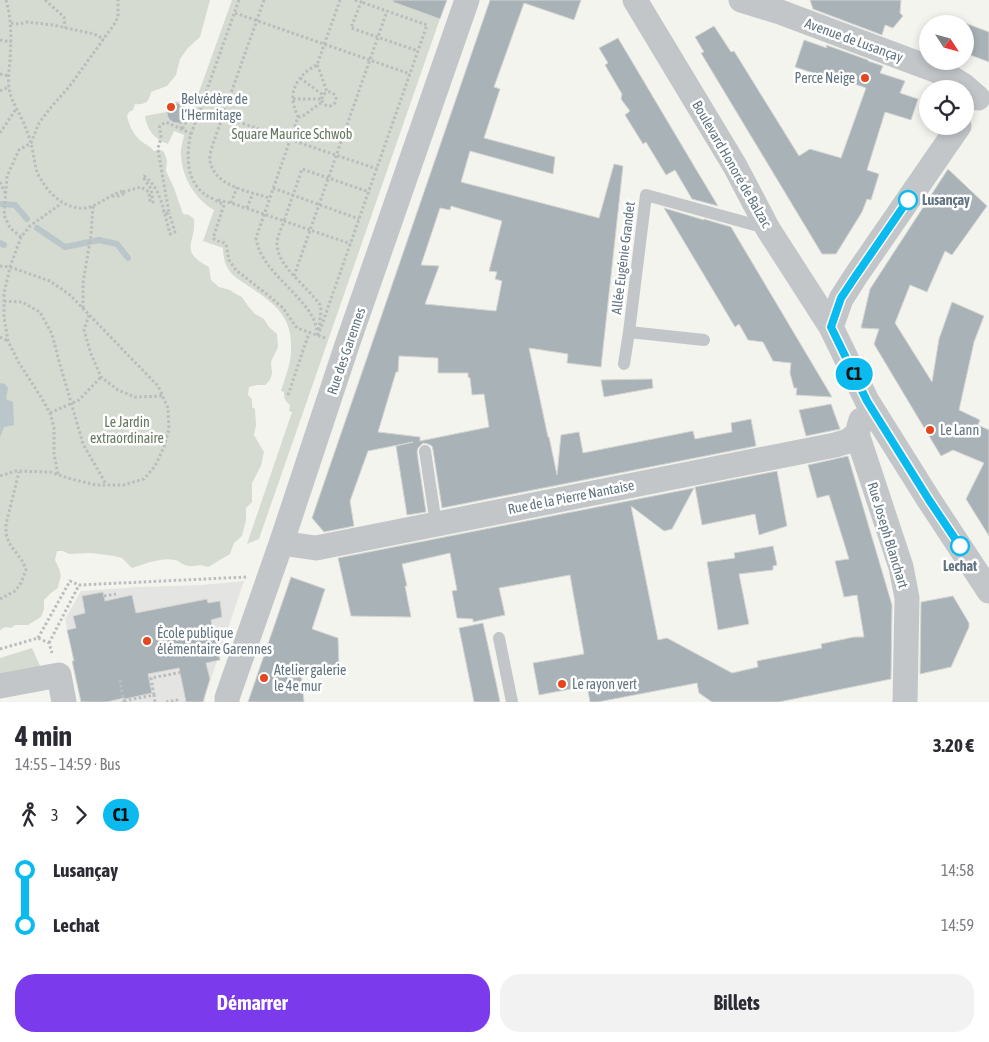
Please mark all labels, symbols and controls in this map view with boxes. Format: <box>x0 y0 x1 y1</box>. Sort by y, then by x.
street label: Avenue de Lusançay <box>803 15 906 65</box>
north arrow <box>919 15 974 70</box>
map controls <box>919 15 974 135</box>
place label: Perce Neige <box>794 70 855 86</box>
marker: Perce Neige <box>859 72 871 84</box>
button: locate <box>919 80 974 135</box>
place label: Belvédère de l’Hermitage <box>181 91 248 123</box>
street label: Boulevard Honoré de Balzac <box>689 98 775 231</box>
marker: Belvédère de l’Hermitage <box>165 101 177 113</box>
park label: Square Maurice Schwob <box>232 126 353 142</box>
marker: Lusançay <box>898 190 918 210</box>
place label: Lusançay <box>922 192 970 208</box>
street label: Allée Eugénie Grandet <box>608 201 638 315</box>
street label: Rue des Garennes <box>324 305 368 397</box>
line badge: C1 <box>832 358 876 390</box>
text: C1 <box>846 363 862 384</box>
park label: Le Jardin extraordinaire <box>90 414 164 446</box>
place label: Le Lann <box>940 422 979 438</box>
marker: Le Lann <box>924 424 936 436</box>
street label: Rue de la Pierre Nantaise <box>506 477 636 517</box>
street label: Rue Joseph Blanchart <box>864 480 912 590</box>
marker: Lechat <box>950 536 970 556</box>
place label: Lechat <box>943 558 977 574</box>
place label: École publique élémentaire Garennes <box>157 625 272 657</box>
marker: École publique élémentaire Garennes <box>141 635 153 647</box>
place label: Atelier galerie le 4e mur <box>274 662 346 694</box>
marker: Atelier galerie le 4e mur <box>258 672 270 684</box>
place label: Le rayon vert <box>572 676 637 692</box>
marker: Le rayon vert <box>556 678 568 690</box>
text: 4 min <box>15 720 72 752</box>
text: 3.20 € <box>933 734 974 756</box>
text: 14:55 – 14:59 · Bus <box>15 755 120 773</box>
icon: walk <box>15 801 43 829</box>
icon: forward <box>67 801 95 829</box>
text: C1 <box>113 804 129 825</box>
text: 3 <box>51 806 59 824</box>
text: Lusançay <box>53 859 118 881</box>
text: 14:58 <box>941 861 974 879</box>
text: Lechat <box>53 914 99 936</box>
text: 14:59 <box>941 916 974 934</box>
button: Démarrer <box>15 974 490 1032</box>
button: Billets <box>500 974 974 1032</box>

